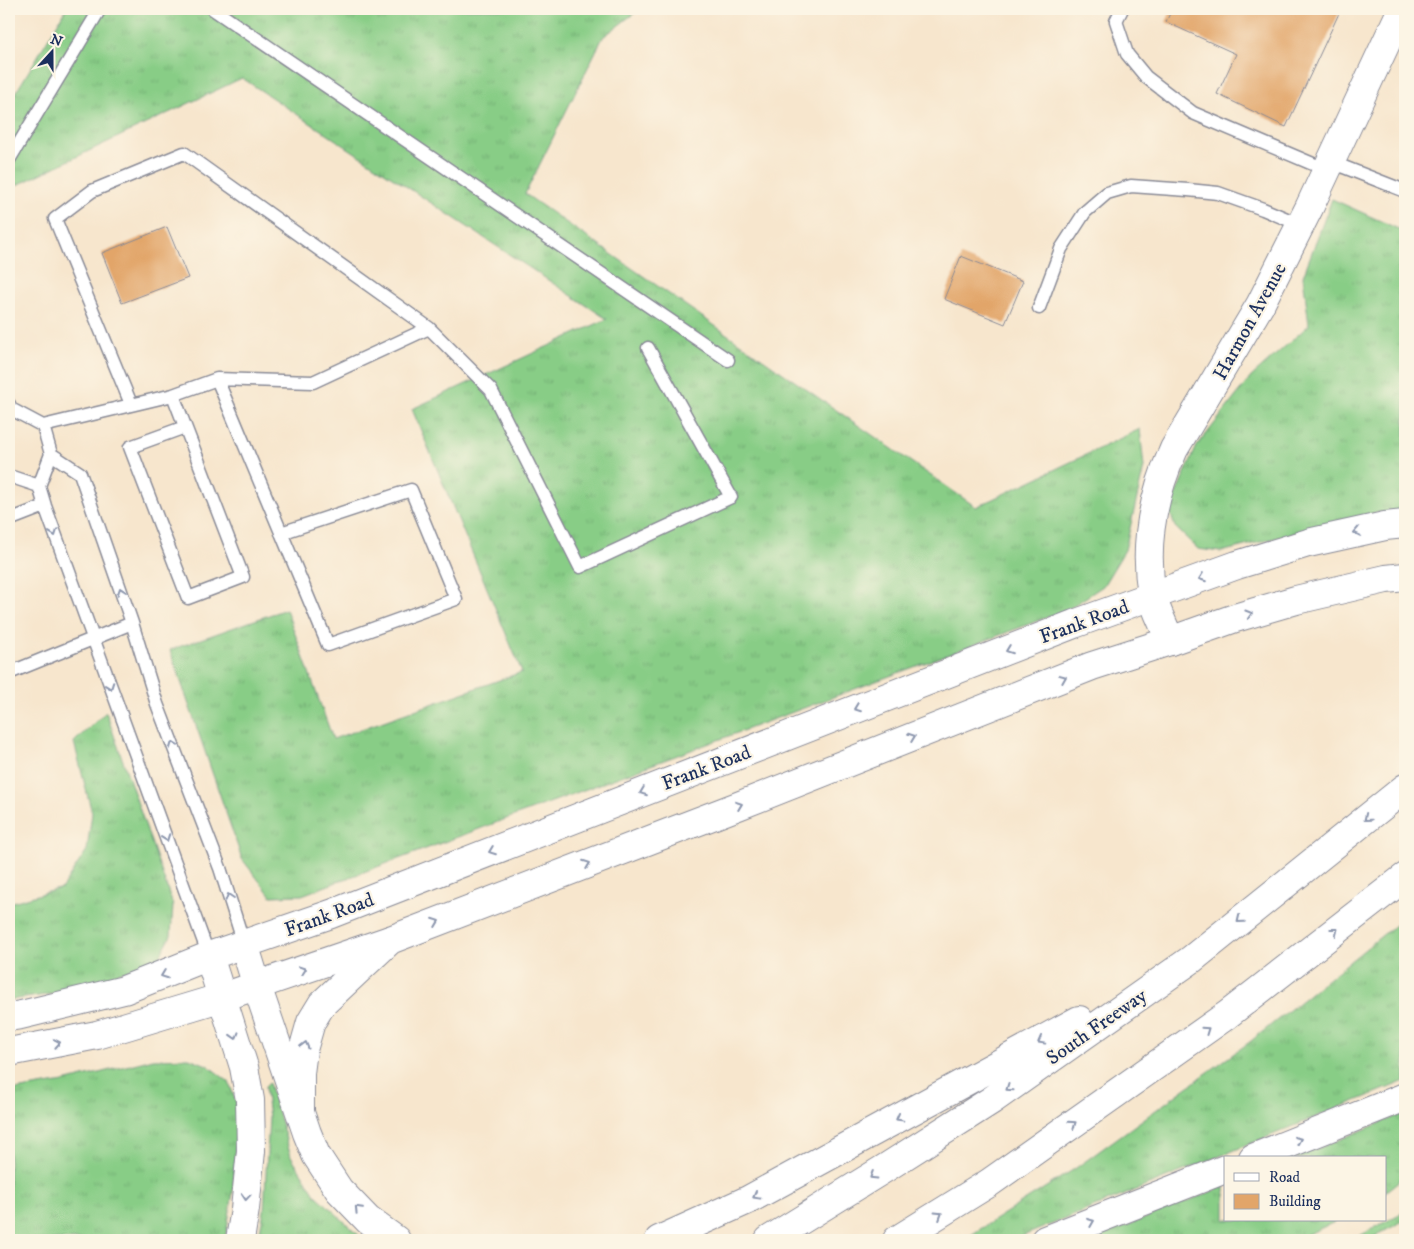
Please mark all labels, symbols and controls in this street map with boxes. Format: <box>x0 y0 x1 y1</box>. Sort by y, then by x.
north arrow <box>28 28 78 78</box>
text: N <box>48 30 65 51</box>
street label: Harmon Avenue <box>1208 259 1293 385</box>
one-way arrow <box>1353 526 1362 537</box>
one-way arrow <box>48 528 58 537</box>
one-way arrow <box>1198 572 1206 582</box>
one-way arrow <box>117 587 127 596</box>
street label: Frank Road <box>1036 595 1133 650</box>
one-way arrow <box>1245 609 1253 619</box>
one-way arrow <box>1005 644 1013 654</box>
one-way arrow <box>1058 673 1067 684</box>
one-way arrow <box>104 681 114 689</box>
one-way arrow <box>853 702 862 713</box>
one-way arrow <box>907 733 916 744</box>
street label: Frank Road <box>659 740 755 797</box>
one-way arrow <box>169 741 179 750</box>
one-way arrow <box>639 786 648 796</box>
one-way arrow <box>734 801 743 812</box>
one-way arrow <box>1364 813 1373 821</box>
one-way arrow <box>160 833 170 842</box>
one-way arrow <box>488 845 497 855</box>
one-way arrow <box>582 860 591 870</box>
street label: Frank Road <box>281 888 378 943</box>
one-way arrow <box>225 894 235 902</box>
one-way arrow <box>1237 914 1246 923</box>
one-way arrow <box>431 918 439 928</box>
one-way arrow <box>1329 929 1338 937</box>
one-way arrow <box>298 966 307 976</box>
one-way arrow <box>160 968 169 979</box>
street label: South Freeway <box>1042 983 1152 1071</box>
one-way arrow <box>1200 1027 1210 1036</box>
one-way arrow <box>229 1032 239 1040</box>
one-way arrow <box>1038 1034 1047 1044</box>
one-way arrow <box>52 1038 61 1049</box>
one-way arrow <box>299 1041 309 1049</box>
one-way arrow <box>1005 1082 1015 1091</box>
one-way arrow <box>895 1112 904 1122</box>
one-way arrow <box>1067 1121 1077 1130</box>
one-way arrow <box>1294 1136 1302 1146</box>
legend <box>1224 1156 1386 1222</box>
text: Road <box>1269 1168 1301 1187</box>
one-way arrow <box>869 1170 878 1180</box>
one-way arrow <box>752 1190 761 1200</box>
text: Building <box>1269 1192 1321 1211</box>
one-way arrow <box>241 1193 252 1201</box>
one-way arrow <box>355 1206 364 1215</box>
one-way arrow <box>933 1211 942 1221</box>
one-way arrow <box>1086 1218 1094 1228</box>

